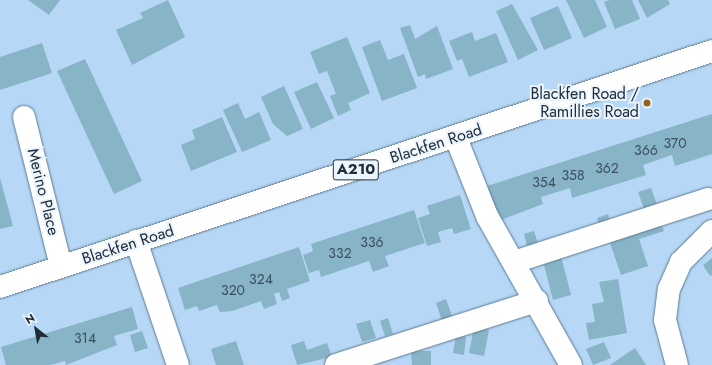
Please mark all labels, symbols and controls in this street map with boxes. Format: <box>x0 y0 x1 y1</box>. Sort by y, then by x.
place label: Blackfen Road / Ramillies Road <box>530 84 639 122</box>
marker: Blackfen Road / Ramillies Road <box>642 98 652 108</box>
street label: Blackfen Road <box>388 120 484 168</box>
house number: 370 <box>663 135 687 151</box>
house number: 366 <box>634 142 658 158</box>
street label: Merino Place <box>23 147 63 237</box>
road number: A210 <box>332 157 380 183</box>
house number: 362 <box>595 160 619 176</box>
house number: 358 <box>561 167 585 183</box>
house number: 354 <box>532 174 556 190</box>
street label: Blackfen Road <box>80 221 176 269</box>
house number: 336 <box>360 234 384 250</box>
house number: 332 <box>328 245 352 261</box>
house number: 324 <box>249 271 273 287</box>
house number: 320 <box>221 282 245 298</box>
north arrow <box>16 309 56 349</box>
text: N <box>22 310 38 328</box>
house number: 314 <box>74 330 96 346</box>

